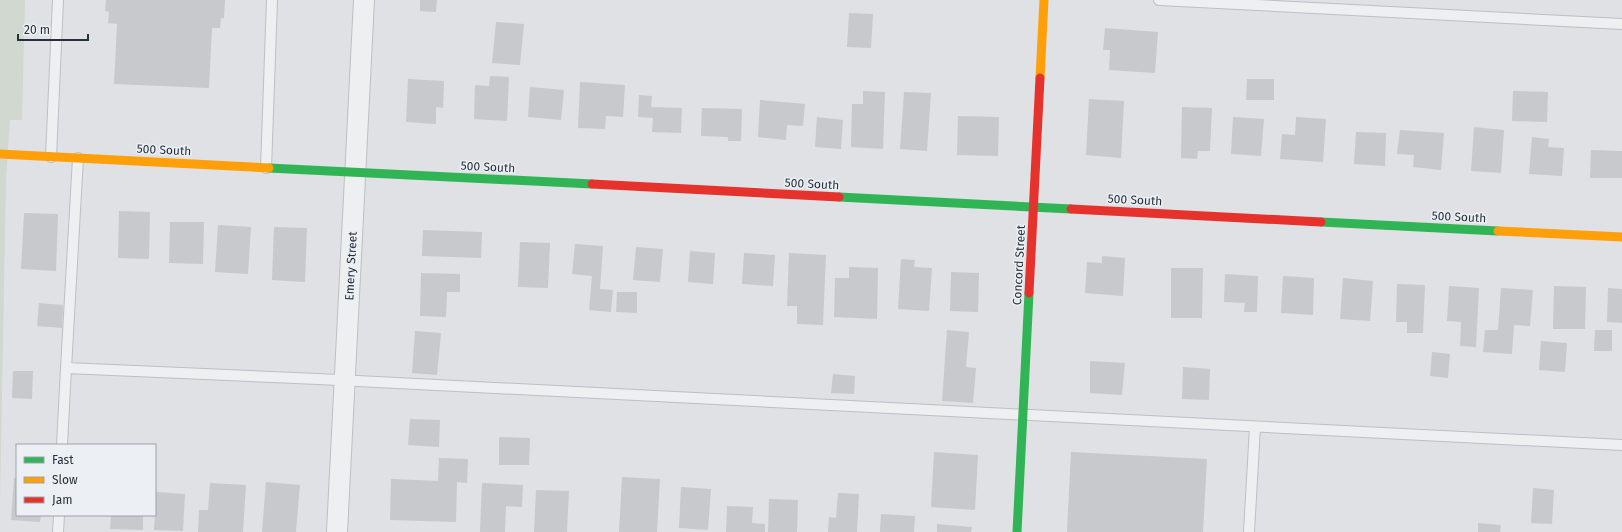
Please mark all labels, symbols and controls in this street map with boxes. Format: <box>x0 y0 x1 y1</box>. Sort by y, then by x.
scale bar <box>18 16 88 42</box>
text: 20 m <box>24 23 50 37</box>
street label: 500 South <box>136 142 192 158</box>
street label: 500 South <box>460 159 516 175</box>
street label: 500 South <box>784 176 840 192</box>
street label: 500 South <box>1107 192 1163 208</box>
street label: 500 South <box>1431 209 1487 225</box>
street label: Concord Street <box>1010 224 1028 305</box>
street label: Emery Street <box>342 230 360 301</box>
legend <box>16 444 156 516</box>
text: Fast <box>52 453 74 467</box>
text: Slow <box>52 473 78 487</box>
text: Jam <box>52 493 72 507</box>

